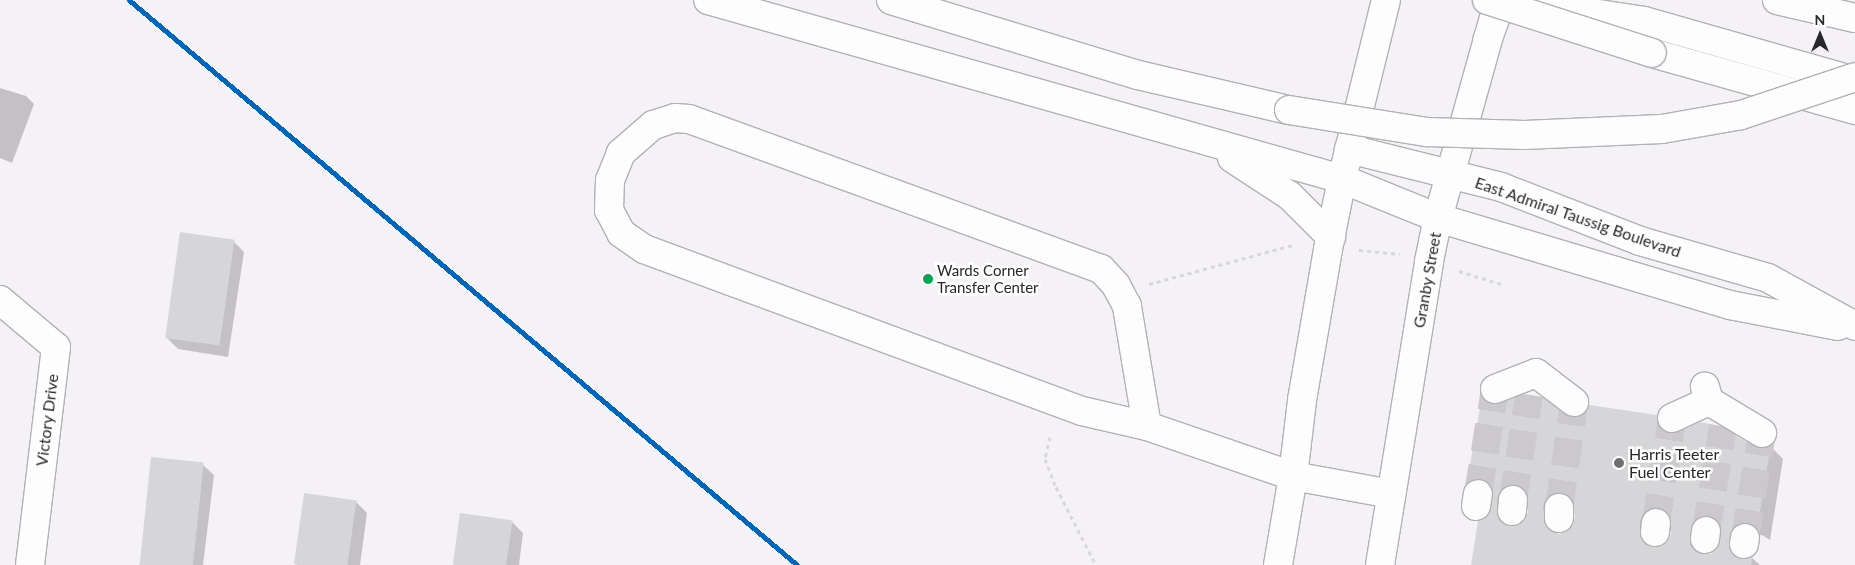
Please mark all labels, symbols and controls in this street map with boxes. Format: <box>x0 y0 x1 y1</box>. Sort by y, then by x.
north arrow <box>1795 10 1845 60</box>
text: N <box>1815 11 1825 28</box>
street label: East Admiral Taussig Boulevard <box>1472 173 1684 261</box>
street label: Granby Street <box>1409 230 1445 330</box>
place label: Wards Corner Transfer Center <box>937 261 1039 296</box>
marker: Wards Corner Transfer Center <box>923 274 933 284</box>
street label: Victory Drive <box>32 372 62 468</box>
place label: Harris Teeter Fuel Center <box>1629 444 1720 482</box>
marker: Harris Teeter Fuel Center <box>1613 457 1625 469</box>

